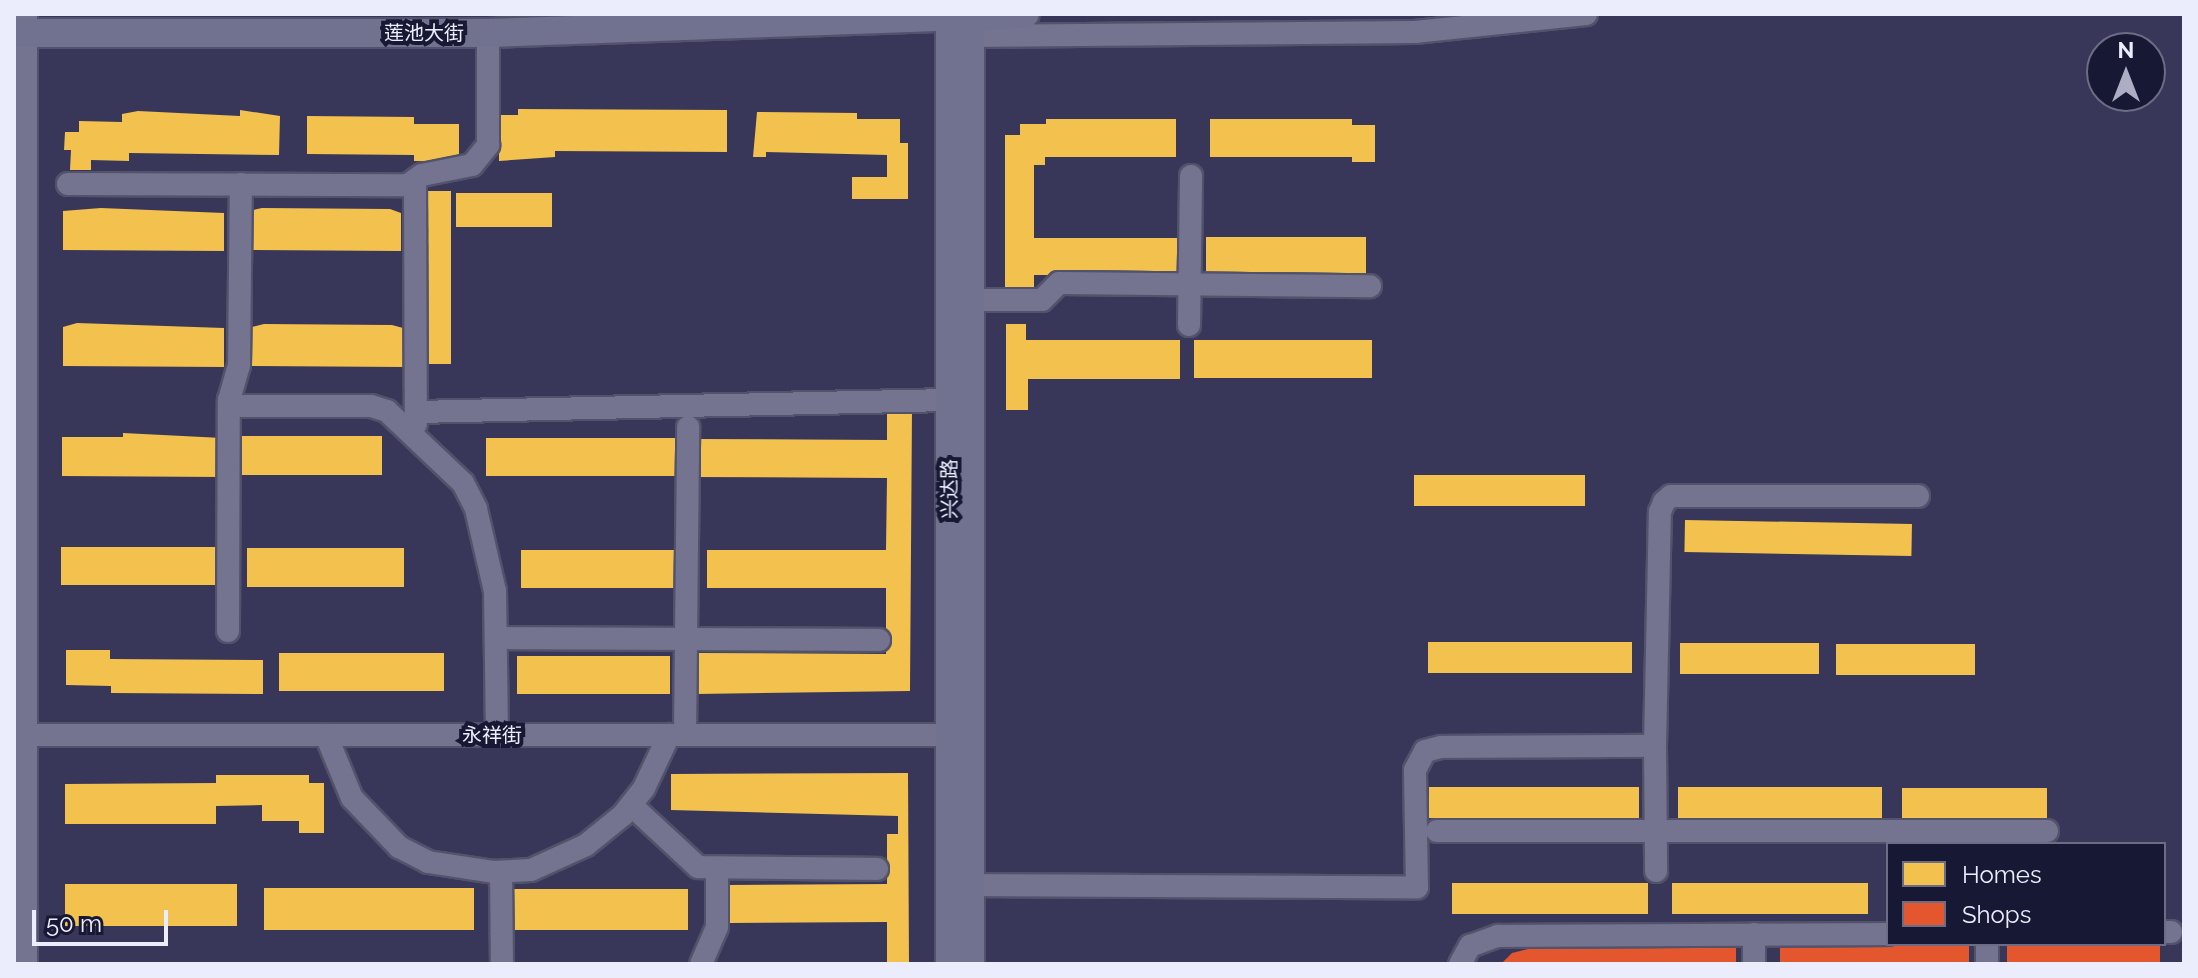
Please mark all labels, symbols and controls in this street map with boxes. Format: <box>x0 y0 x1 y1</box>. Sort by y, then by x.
street label: 莲池大街 <box>384 21 464 45</box>
north arrow <box>2086 32 2166 112</box>
text: N <box>2118 37 2134 63</box>
street label: 兴达路 <box>938 459 962 519</box>
street label: 永祥街 <box>462 723 522 747</box>
legend <box>1886 842 2166 946</box>
text: Homes <box>1962 860 2042 889</box>
scale bar <box>36 894 172 944</box>
text: Shops <box>1962 900 2031 929</box>
text: 50 m <box>46 909 102 938</box>

